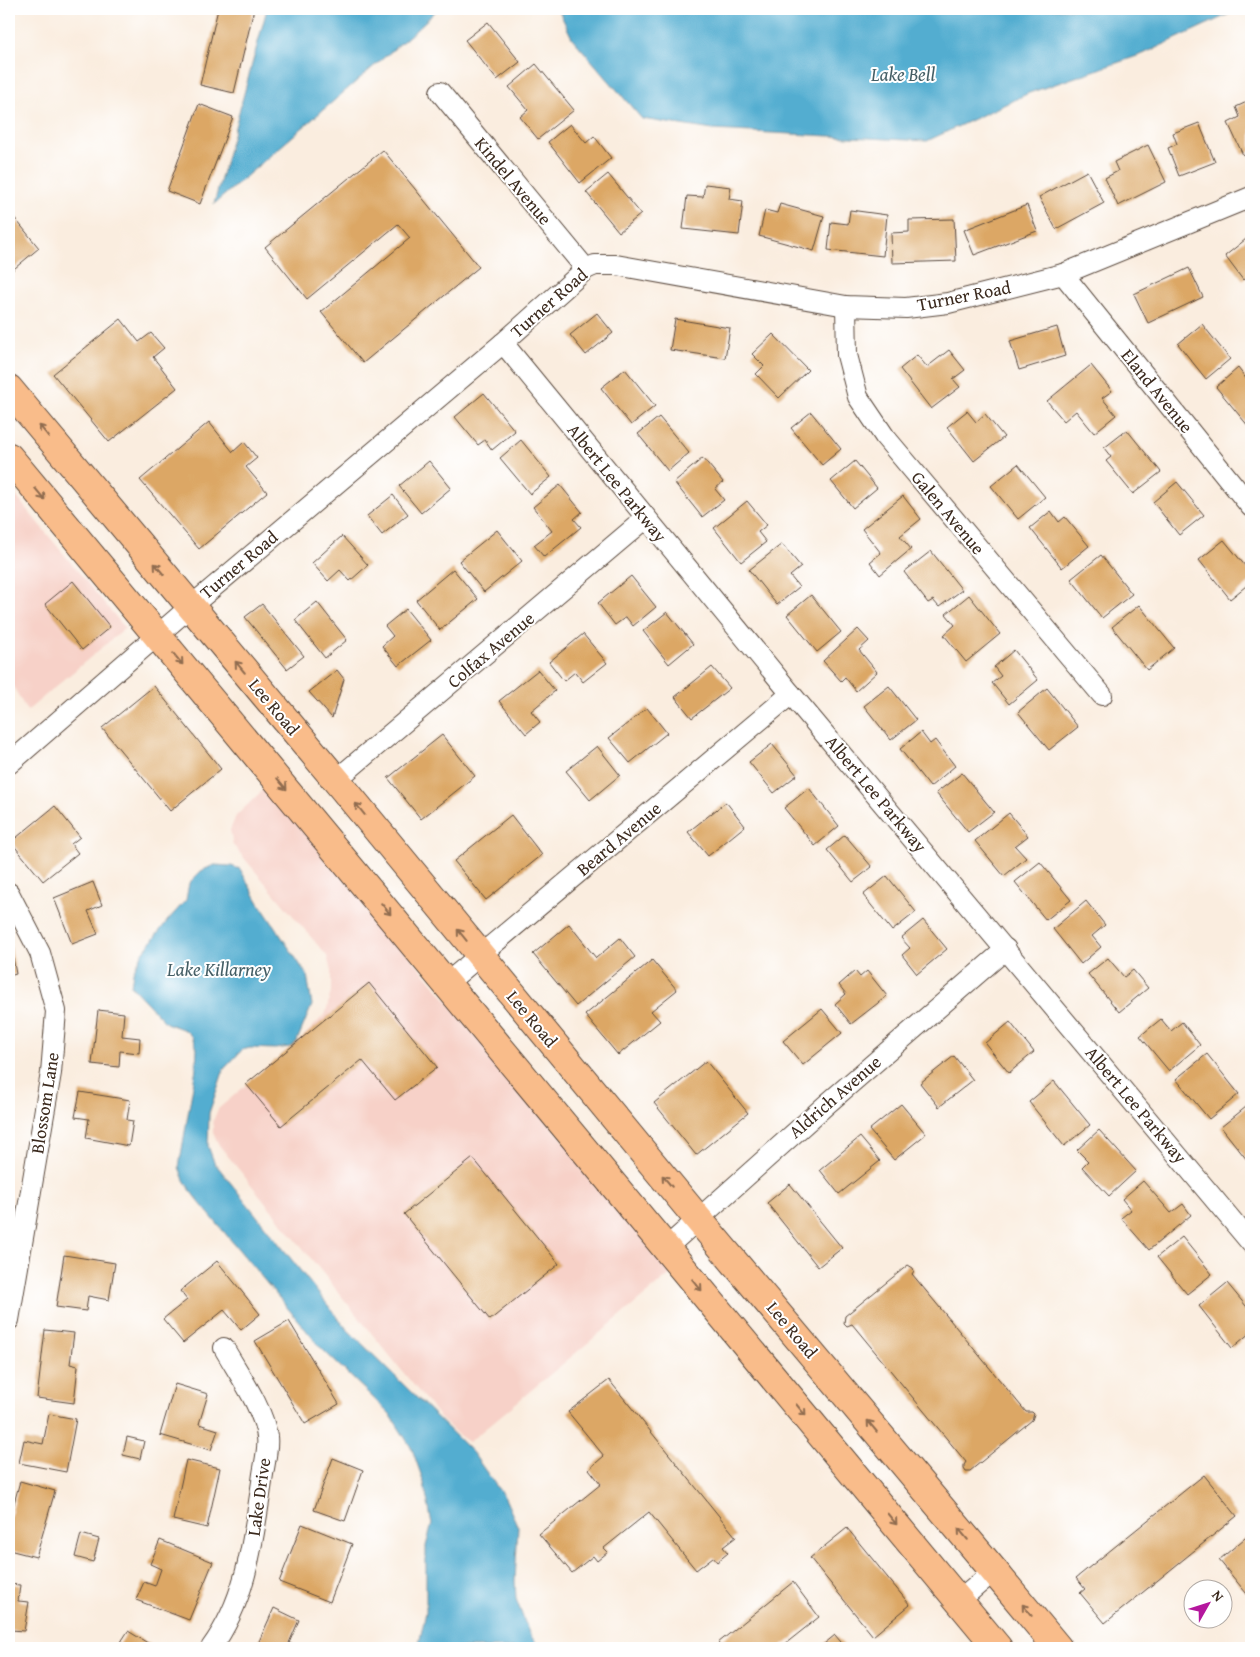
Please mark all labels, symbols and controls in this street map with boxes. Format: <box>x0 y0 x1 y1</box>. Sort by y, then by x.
water label: Lake Bell <box>870 60 935 88</box>
street label: Kindel Avenue <box>468 131 559 231</box>
street label: Turner Road <box>504 261 594 344</box>
street label: Turner Road <box>915 273 1013 318</box>
street label: Eland Avenue <box>1115 343 1200 439</box>
street label: Albert Lee Parkway <box>561 418 674 548</box>
one-way arrow <box>38 424 49 437</box>
street label: Galen Avenue <box>905 465 992 560</box>
one-way arrow <box>34 488 46 501</box>
street label: Turner Road <box>194 524 284 605</box>
one-way arrow <box>153 563 164 576</box>
street label: Colfax Avenue <box>441 605 540 694</box>
one-way arrow <box>172 653 184 666</box>
one-way arrow <box>235 661 246 674</box>
street label: Lee Road <box>242 672 307 741</box>
street label: Albert Lee Parkway <box>819 729 934 858</box>
one-way arrow <box>276 778 287 791</box>
street label: Beard Avenue <box>570 795 667 882</box>
one-way arrow <box>354 803 365 816</box>
one-way arrow <box>380 903 391 916</box>
one-way arrow <box>457 929 468 942</box>
water label: Lake Killarney <box>166 955 271 983</box>
street label: Lee Road <box>500 984 565 1053</box>
street label: Albert Lee Parkway <box>1079 1040 1194 1169</box>
street label: Aldrich Avenue <box>782 1049 887 1145</box>
street label: Blossom Lane <box>23 1050 66 1156</box>
one-way arrow <box>661 1175 672 1188</box>
one-way arrow <box>691 1278 702 1291</box>
street label: Lee Road <box>760 1295 825 1364</box>
one-way arrow <box>795 1403 806 1416</box>
one-way arrow <box>867 1420 878 1433</box>
street label: Lake Drive <box>240 1456 277 1538</box>
one-way arrow <box>886 1512 897 1525</box>
one-way arrow <box>957 1527 969 1540</box>
north arrow <box>1182 1580 1232 1630</box>
text: N <box>1207 1586 1229 1606</box>
one-way arrow <box>1021 1604 1032 1617</box>

